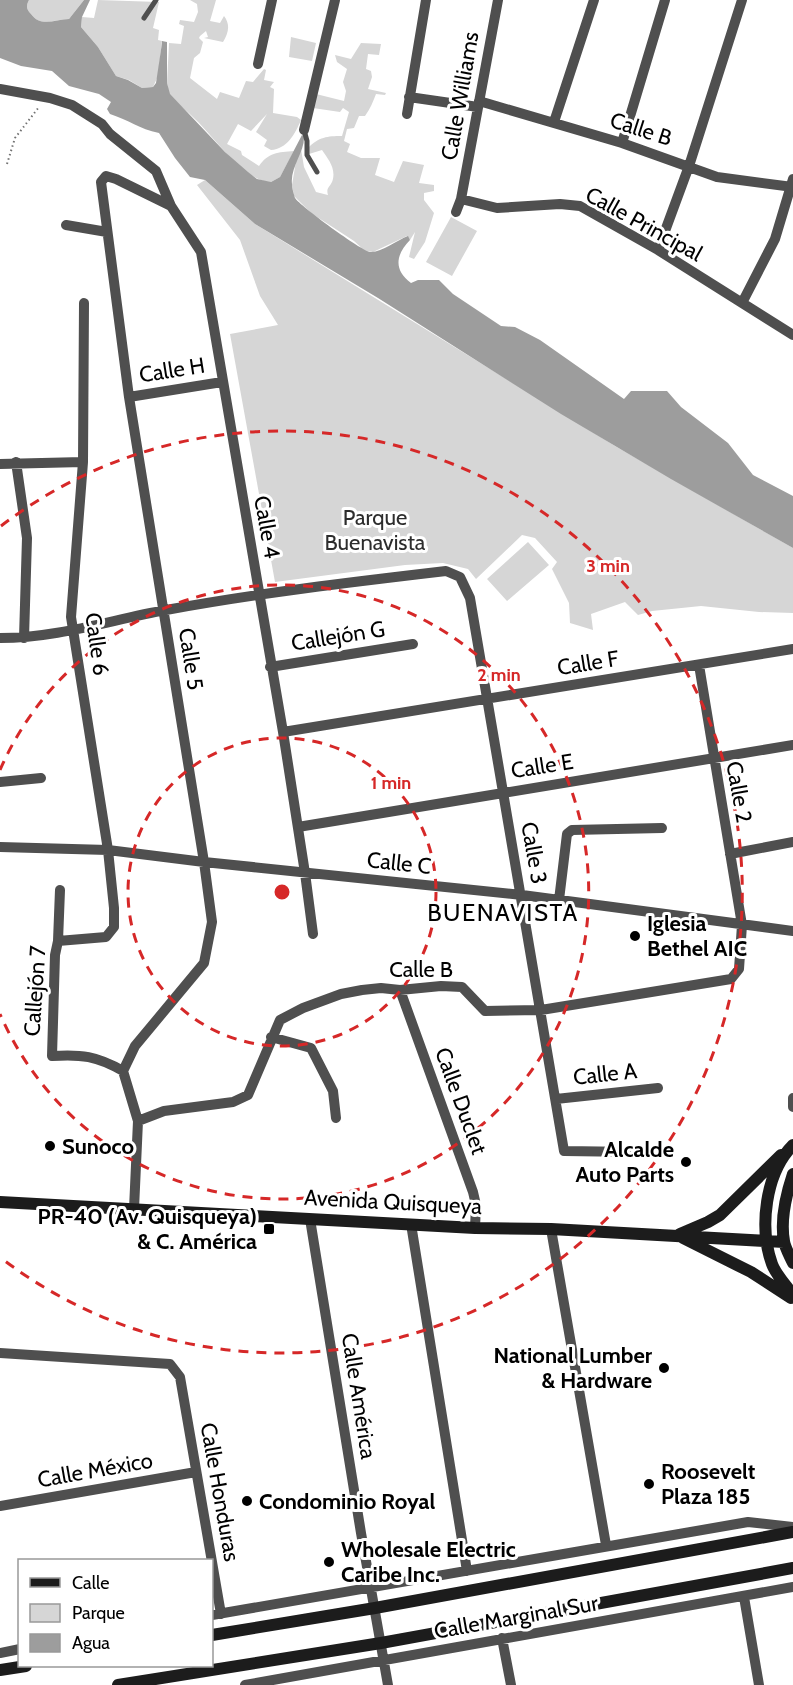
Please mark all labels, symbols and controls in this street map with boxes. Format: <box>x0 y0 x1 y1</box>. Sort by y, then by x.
street label: Calle Williams <box>435 30 485 162</box>
street label: Calle B <box>607 106 675 152</box>
street label: Calle Principal <box>581 181 708 268</box>
street label: Calle H <box>137 351 207 389</box>
street label: Calle 4 <box>248 493 286 561</box>
park label: Parque Buenavista <box>325 504 426 556</box>
text: 3 min <box>586 555 630 577</box>
street label: Calle 6 <box>79 611 115 677</box>
street label: Callejón G <box>289 615 387 657</box>
street label: Calle 5 <box>173 626 209 692</box>
street label: Calle F <box>555 645 621 681</box>
text: 2 min <box>477 664 521 686</box>
street label: Calle E <box>509 748 575 784</box>
street label: Calle 2 <box>720 759 758 825</box>
text: 1 min <box>371 772 411 794</box>
street label: Calle 3 <box>515 820 553 886</box>
street label: Calle C <box>366 846 432 880</box>
centre of rings <box>272 882 292 902</box>
district label: BUENAVISTA <box>427 898 579 927</box>
place label: Iglesia Bethel AIC <box>647 910 747 962</box>
marker: Iglesia Bethel AIC <box>628 929 642 943</box>
street label: Callejón 7 <box>18 945 52 1037</box>
street label: Calle B <box>389 956 453 983</box>
street label: Calle Duclet <box>429 1044 493 1159</box>
street label: Calle A <box>572 1057 639 1091</box>
place label: Sunoco <box>62 1133 134 1160</box>
place label: Alcalde Auto Parts <box>575 1136 674 1188</box>
marker: Sunoco <box>43 1139 57 1153</box>
marker: Alcalde Auto Parts <box>679 1155 693 1169</box>
street label: Avenida Quisqueya <box>303 1184 483 1220</box>
place label: PR-40 (Av. Quisqueya) & C. América <box>38 1203 257 1255</box>
marker: PR-40 (Av. Quisqueya) & C. América <box>262 1222 276 1236</box>
street label: Calle América <box>336 1331 382 1461</box>
place label: National Lumber & Hardware <box>493 1342 653 1394</box>
marker: National Lumber & Hardware <box>657 1361 671 1375</box>
street label: Calle Honduras <box>195 1421 245 1563</box>
street label: Calle México <box>35 1447 155 1493</box>
place label: Roosevelt Plaza 185 <box>661 1458 756 1510</box>
marker: Roosevelt Plaza 185 <box>642 1477 656 1491</box>
place label: Condominio Royal <box>259 1488 436 1515</box>
marker: Condominio Royal <box>240 1494 254 1508</box>
place label: Wholesale Electric Caribe Inc. <box>341 1536 516 1588</box>
marker: Wholesale Electric Caribe Inc. <box>322 1555 336 1569</box>
legend <box>18 1559 213 1667</box>
text: Calle <box>72 1572 109 1594</box>
street label: Calle Marginal Sur <box>432 1589 600 1645</box>
text: Parque <box>72 1602 125 1624</box>
text: Agua <box>72 1632 110 1654</box>

